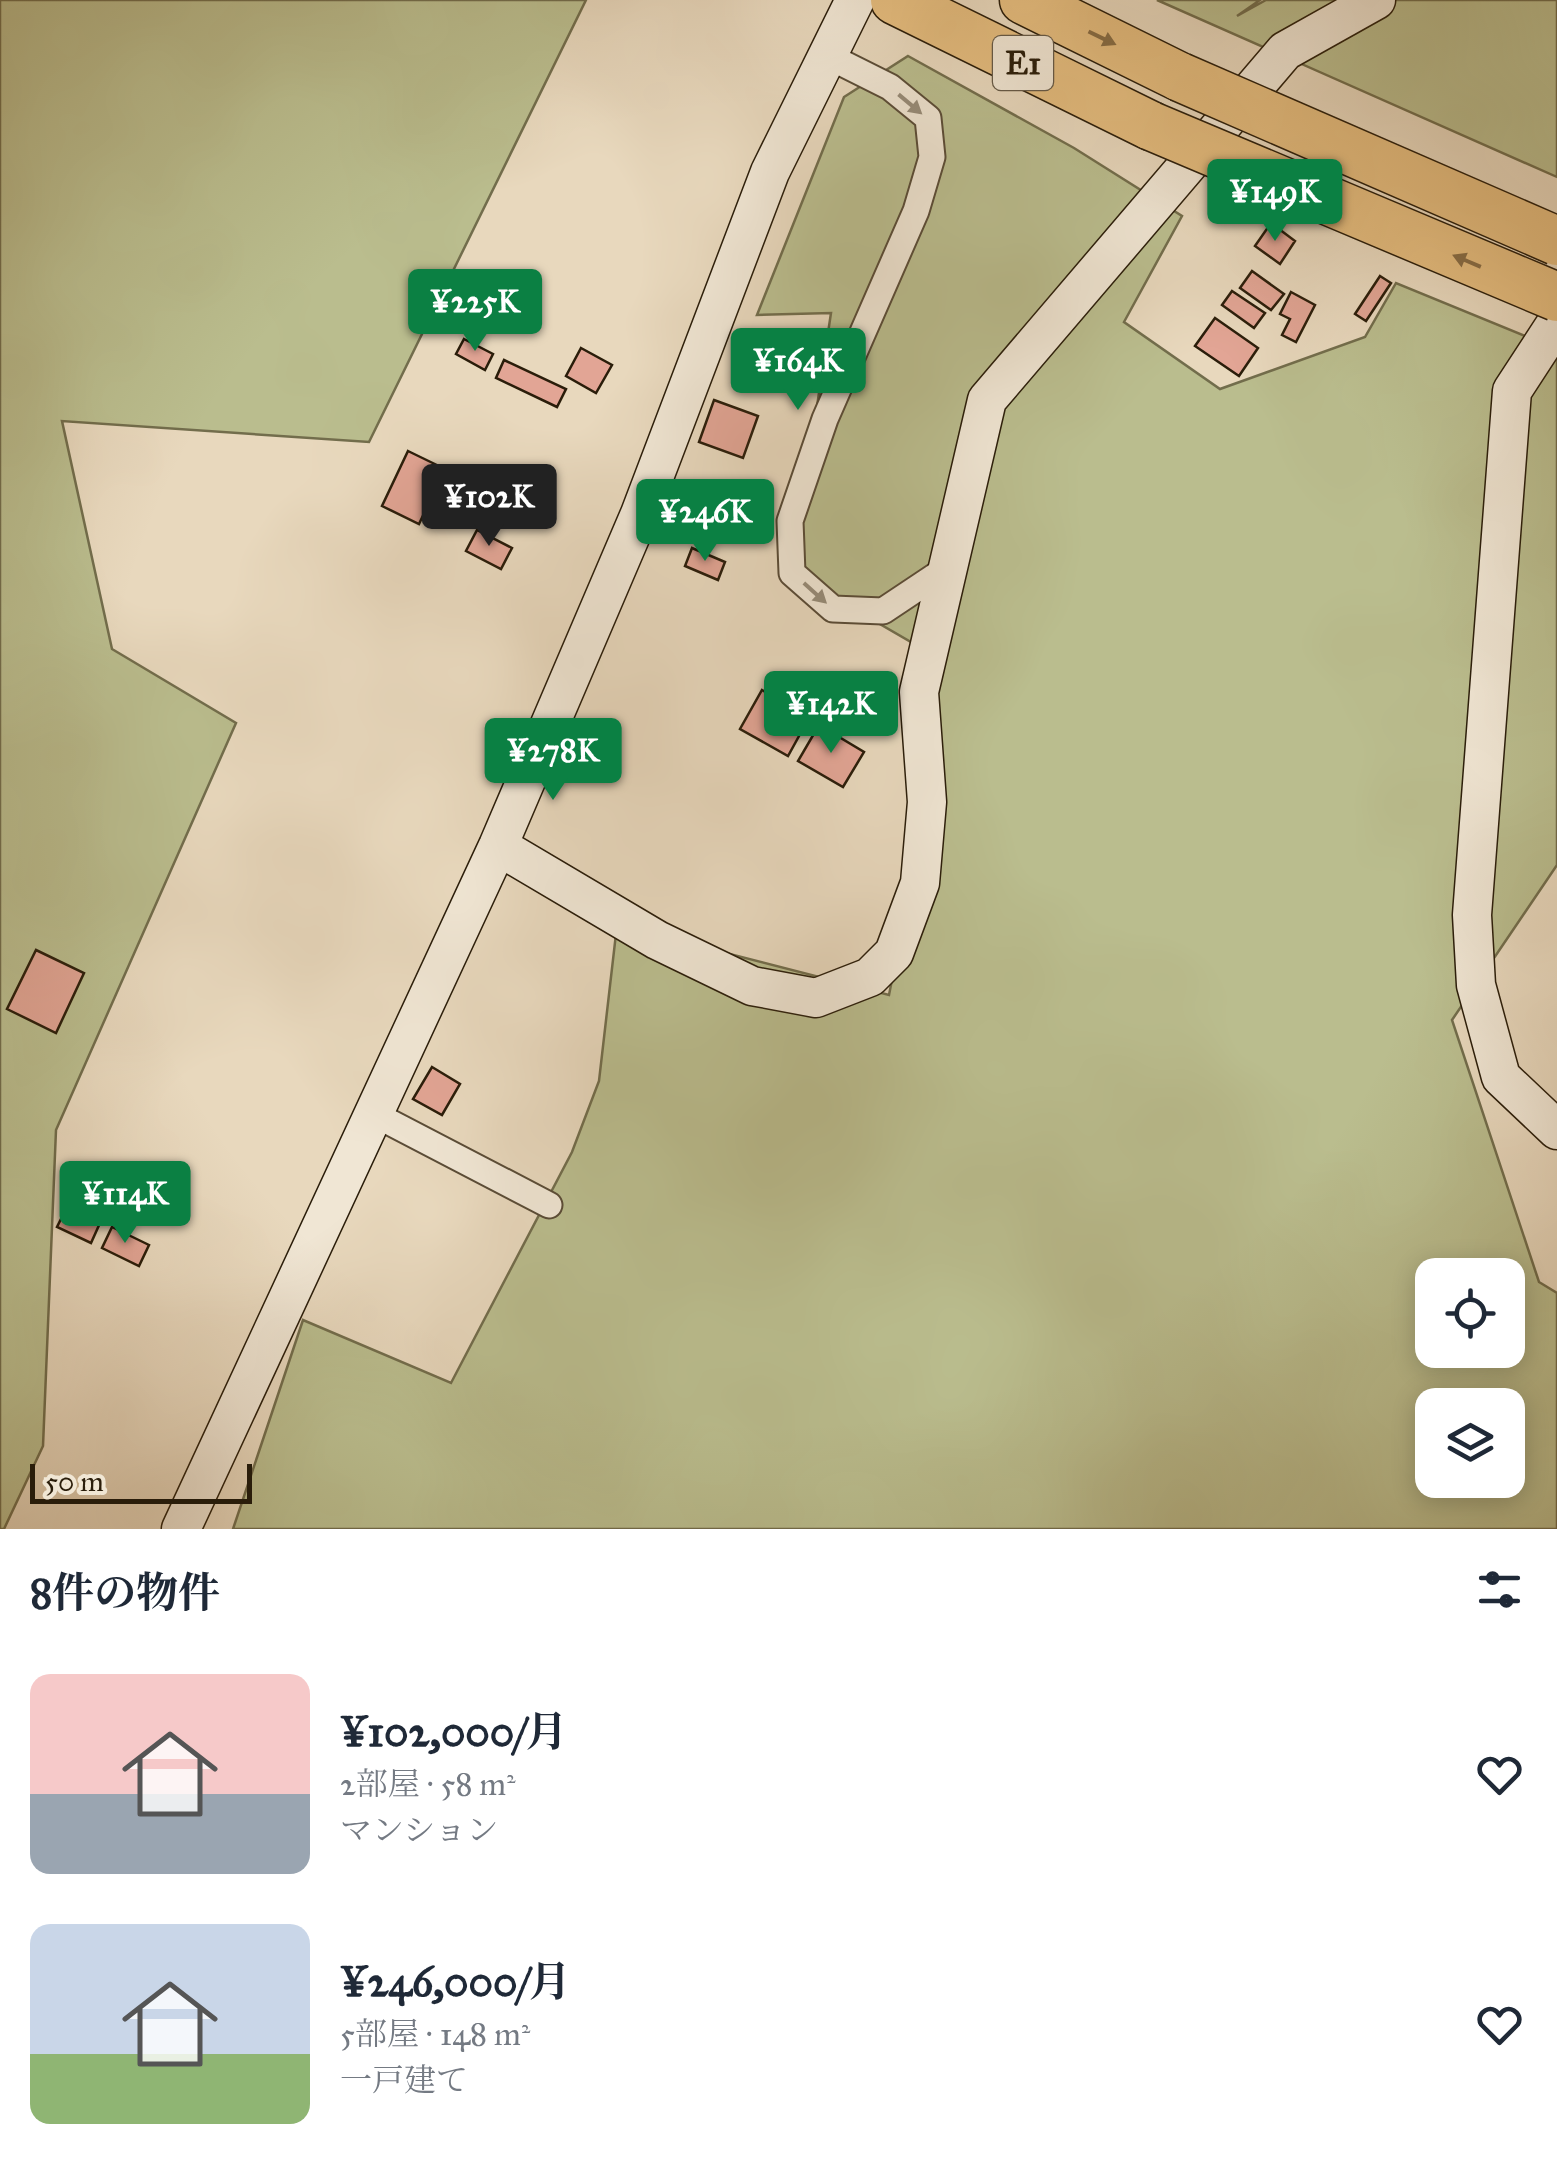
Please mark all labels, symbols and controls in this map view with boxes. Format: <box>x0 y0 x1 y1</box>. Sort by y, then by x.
one-way arrow <box>1088 30 1117 47</box>
road number: E1 <box>993 36 1053 90</box>
one-way arrow <box>898 93 923 114</box>
pin: ¥149K <box>1205 159 1345 244</box>
text: ¥149K <box>1229 172 1321 211</box>
one-way arrow <box>1451 252 1481 268</box>
pin: ¥225K <box>405 269 545 354</box>
text: ¥225K <box>430 282 520 321</box>
pin: ¥164K <box>728 328 868 413</box>
text: ¥164K <box>753 341 843 380</box>
pin: ¥102K <box>419 464 559 549</box>
text: ¥102K <box>444 477 534 516</box>
pin: ¥246K <box>635 479 775 564</box>
text: ¥246K <box>658 492 752 531</box>
one-way arrow <box>803 581 827 604</box>
pin: ¥142K <box>761 671 901 756</box>
text: ¥142K <box>786 684 876 723</box>
pin: ¥278K <box>483 718 623 803</box>
text: ¥278K <box>507 731 599 770</box>
pin: ¥114K <box>55 1161 195 1246</box>
text: ¥114K <box>82 1174 168 1213</box>
map controls <box>1415 1258 1525 1498</box>
button: locate <box>1415 1258 1525 1368</box>
button: layers <box>1415 1388 1525 1498</box>
scale bar <box>30 1459 252 1504</box>
text: 50 m <box>45 1464 104 1499</box>
icon: filters <box>1472 1562 1527 1617</box>
text: 8件の物件 <box>30 1567 220 1619</box>
text: ¥102,000/月 <box>340 1706 568 1758</box>
icon: home <box>110 1714 230 1834</box>
icon: heart <box>1472 1747 1527 1802</box>
text: 2部屋 · 58 m² <box>340 1765 516 1804</box>
text: マンション <box>340 1811 499 1850</box>
text: ¥246,000/月 <box>340 1956 571 2008</box>
icon: home <box>110 1964 230 2084</box>
icon: heart <box>1472 1997 1527 2052</box>
text: 5部屋 · 148 m² <box>340 2015 530 2054</box>
text: 一戸建て <box>340 2061 468 2100</box>

